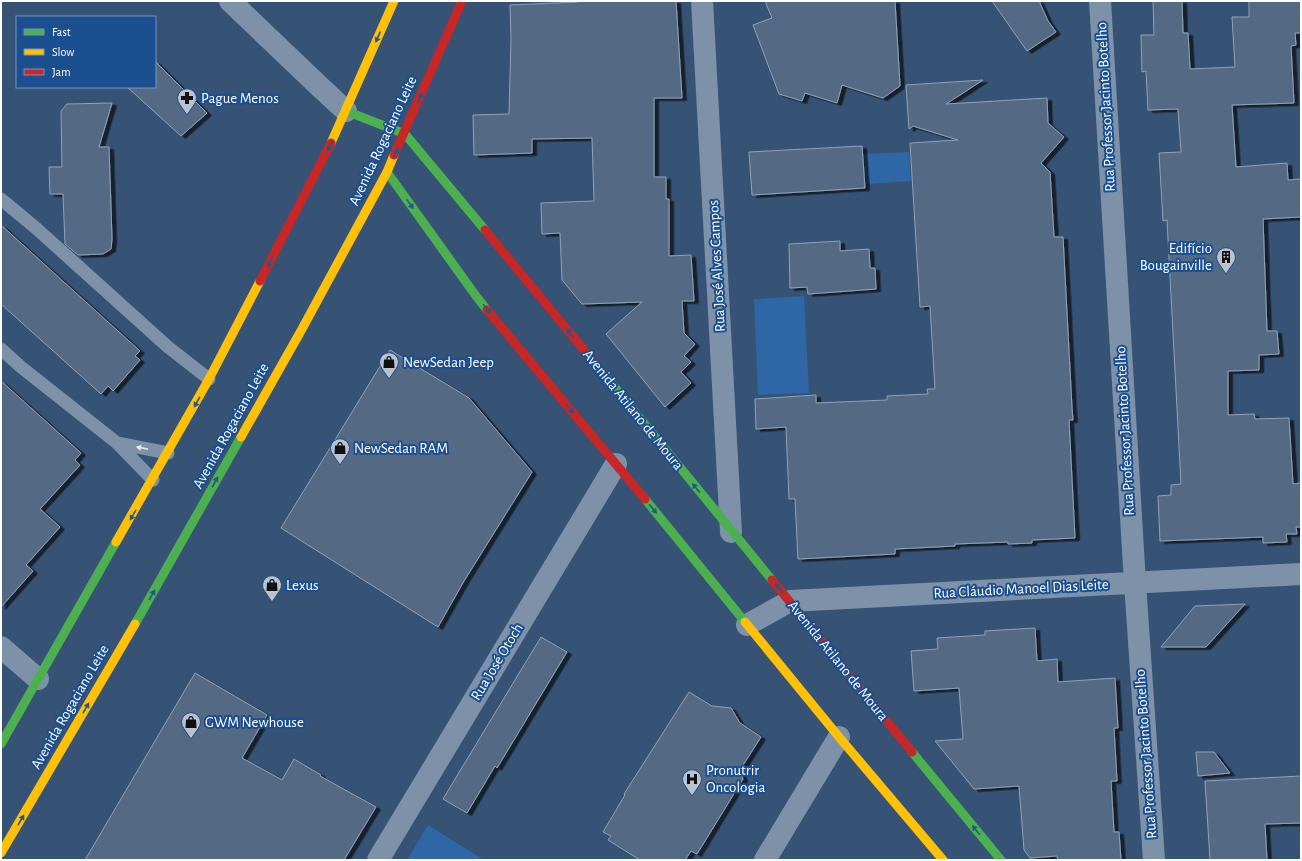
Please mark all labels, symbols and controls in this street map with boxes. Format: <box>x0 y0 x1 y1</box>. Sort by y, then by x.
legend <box>16 16 156 88</box>
street label: Rua Professor Jacinto Botelho <box>1094 22 1118 192</box>
text: Fast <box>52 26 71 38</box>
one-way arrow <box>375 31 381 42</box>
text: Slow <box>52 46 74 58</box>
text: Jam <box>52 66 71 78</box>
street label: Avenida Rogaciano Leite <box>346 74 420 208</box>
pharmacy icon: Pague Menos <box>176 87 198 115</box>
place label: Pague Menos <box>201 91 279 106</box>
one-way arrow <box>417 92 423 103</box>
one-way arrow <box>327 141 333 152</box>
one-way arrow <box>393 147 399 159</box>
one-way arrow <box>406 199 414 209</box>
street label: Rua José Alves Campos <box>706 200 728 332</box>
place label: Edifício Bougainville <box>1140 241 1212 273</box>
building icon: Edifício Bougainville <box>1215 246 1237 274</box>
one-way arrow <box>267 256 273 268</box>
one-way arrow <box>482 304 491 315</box>
one-way arrow <box>565 327 574 338</box>
street label: Rua Professor Jacinto Botelho <box>1113 346 1137 516</box>
street label: Avenida Atilano de Moura <box>580 347 686 473</box>
shop icon: NewSedan Jeep <box>378 351 400 379</box>
place label: NewSedan Jeep <box>403 355 494 370</box>
street label: Avenida Rogaciano Leite <box>190 361 272 491</box>
one-way arrow <box>193 396 200 408</box>
one-way arrow <box>565 404 574 414</box>
shop icon: NewSedan RAM <box>329 437 351 465</box>
place label: NewSedan RAM <box>354 441 448 456</box>
one-way arrow <box>136 445 149 451</box>
one-way arrow <box>212 476 219 488</box>
one-way arrow <box>691 482 700 493</box>
one-way arrow <box>649 503 657 514</box>
one-way arrow <box>129 509 136 521</box>
shop icon: Lexus <box>261 574 283 602</box>
street label: Rua Cláudio Manoel Dias Leite <box>933 577 1109 601</box>
place label: Lexus <box>286 578 319 593</box>
one-way arrow <box>775 583 784 592</box>
one-way arrow <box>148 589 155 601</box>
street label: Avenida Atilano de Moura <box>785 598 891 724</box>
street label: Rua José Otoch <box>468 621 526 703</box>
street label: Avenida Rogaciano Leite <box>28 642 112 772</box>
street label: Rua Professor Jacinto Botelho <box>1133 669 1159 839</box>
one-way arrow <box>83 702 90 714</box>
shop icon: GWM Newhouse <box>180 711 202 739</box>
place label: GWM Newhouse <box>205 715 304 730</box>
place label: Pronutrir Oncologia <box>706 763 765 795</box>
hospital icon: Pronutrir Oncologia <box>681 768 703 796</box>
one-way arrow <box>17 814 24 826</box>
one-way arrow <box>972 824 980 835</box>

